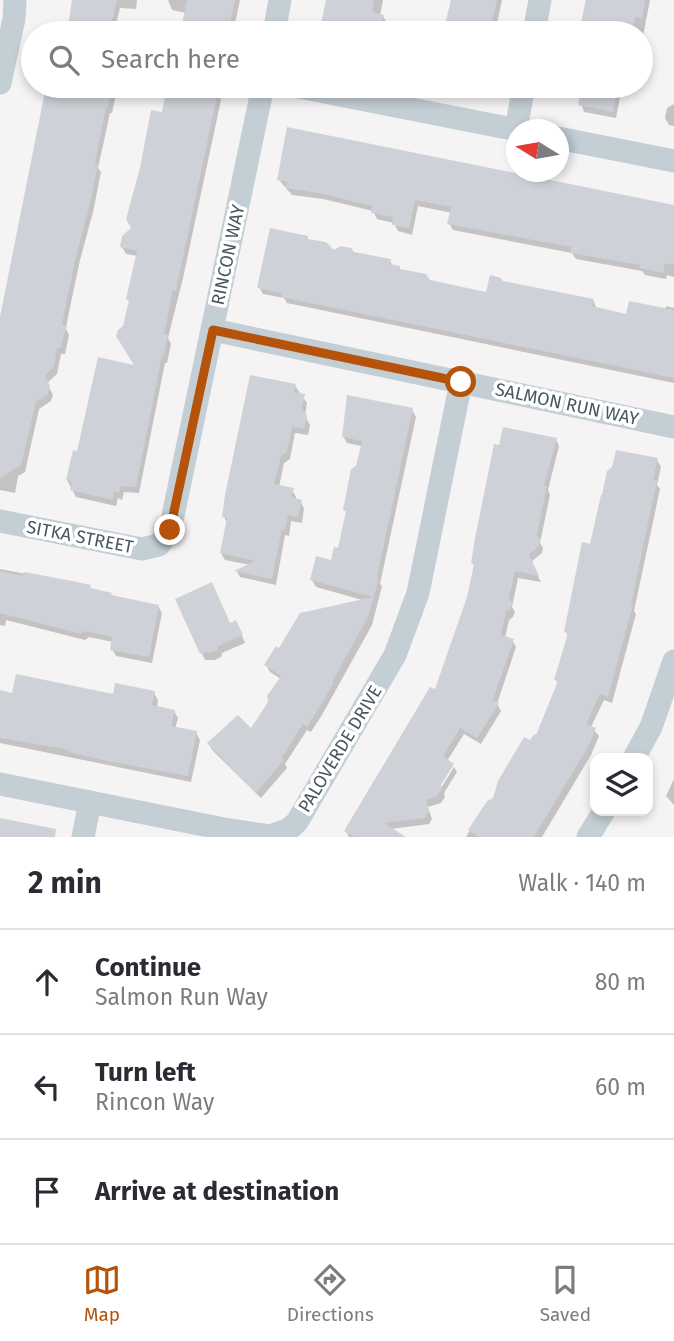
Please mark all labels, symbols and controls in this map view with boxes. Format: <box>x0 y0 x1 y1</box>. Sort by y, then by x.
search box <box>21 21 653 98</box>
icon: search <box>45 41 83 79</box>
text: Search here <box>101 44 240 75</box>
north arrow <box>506 119 569 182</box>
street label: RINCON WAY <box>207 203 249 307</box>
route start <box>445 366 476 397</box>
street label: SALMON RUN WAY <box>493 378 641 430</box>
route end <box>154 514 185 545</box>
street label: SITKA STREET <box>25 516 136 558</box>
street label: PALOVERDE DRIVE <box>293 682 387 816</box>
map controls <box>590 753 653 816</box>
button: layers <box>590 753 653 816</box>
text: 2 min <box>28 865 102 901</box>
text: Walk · 140 m <box>518 869 646 897</box>
text: Continue <box>95 952 201 983</box>
icon: ahead <box>28 963 66 1001</box>
text: 80 m <box>595 968 646 996</box>
text: Salmon Run Way <box>95 983 268 1011</box>
text: Turn left <box>95 1057 196 1088</box>
icon: left <box>28 1068 66 1106</box>
text: 60 m <box>595 1073 646 1101</box>
text: Rincon Way <box>95 1088 214 1116</box>
icon: arrive <box>28 1173 66 1211</box>
text: Arrive at destination <box>95 1176 339 1207</box>
tab: Map <box>83 1261 121 1326</box>
tab: Directions <box>287 1261 374 1326</box>
tab: Saved <box>540 1261 591 1326</box>

